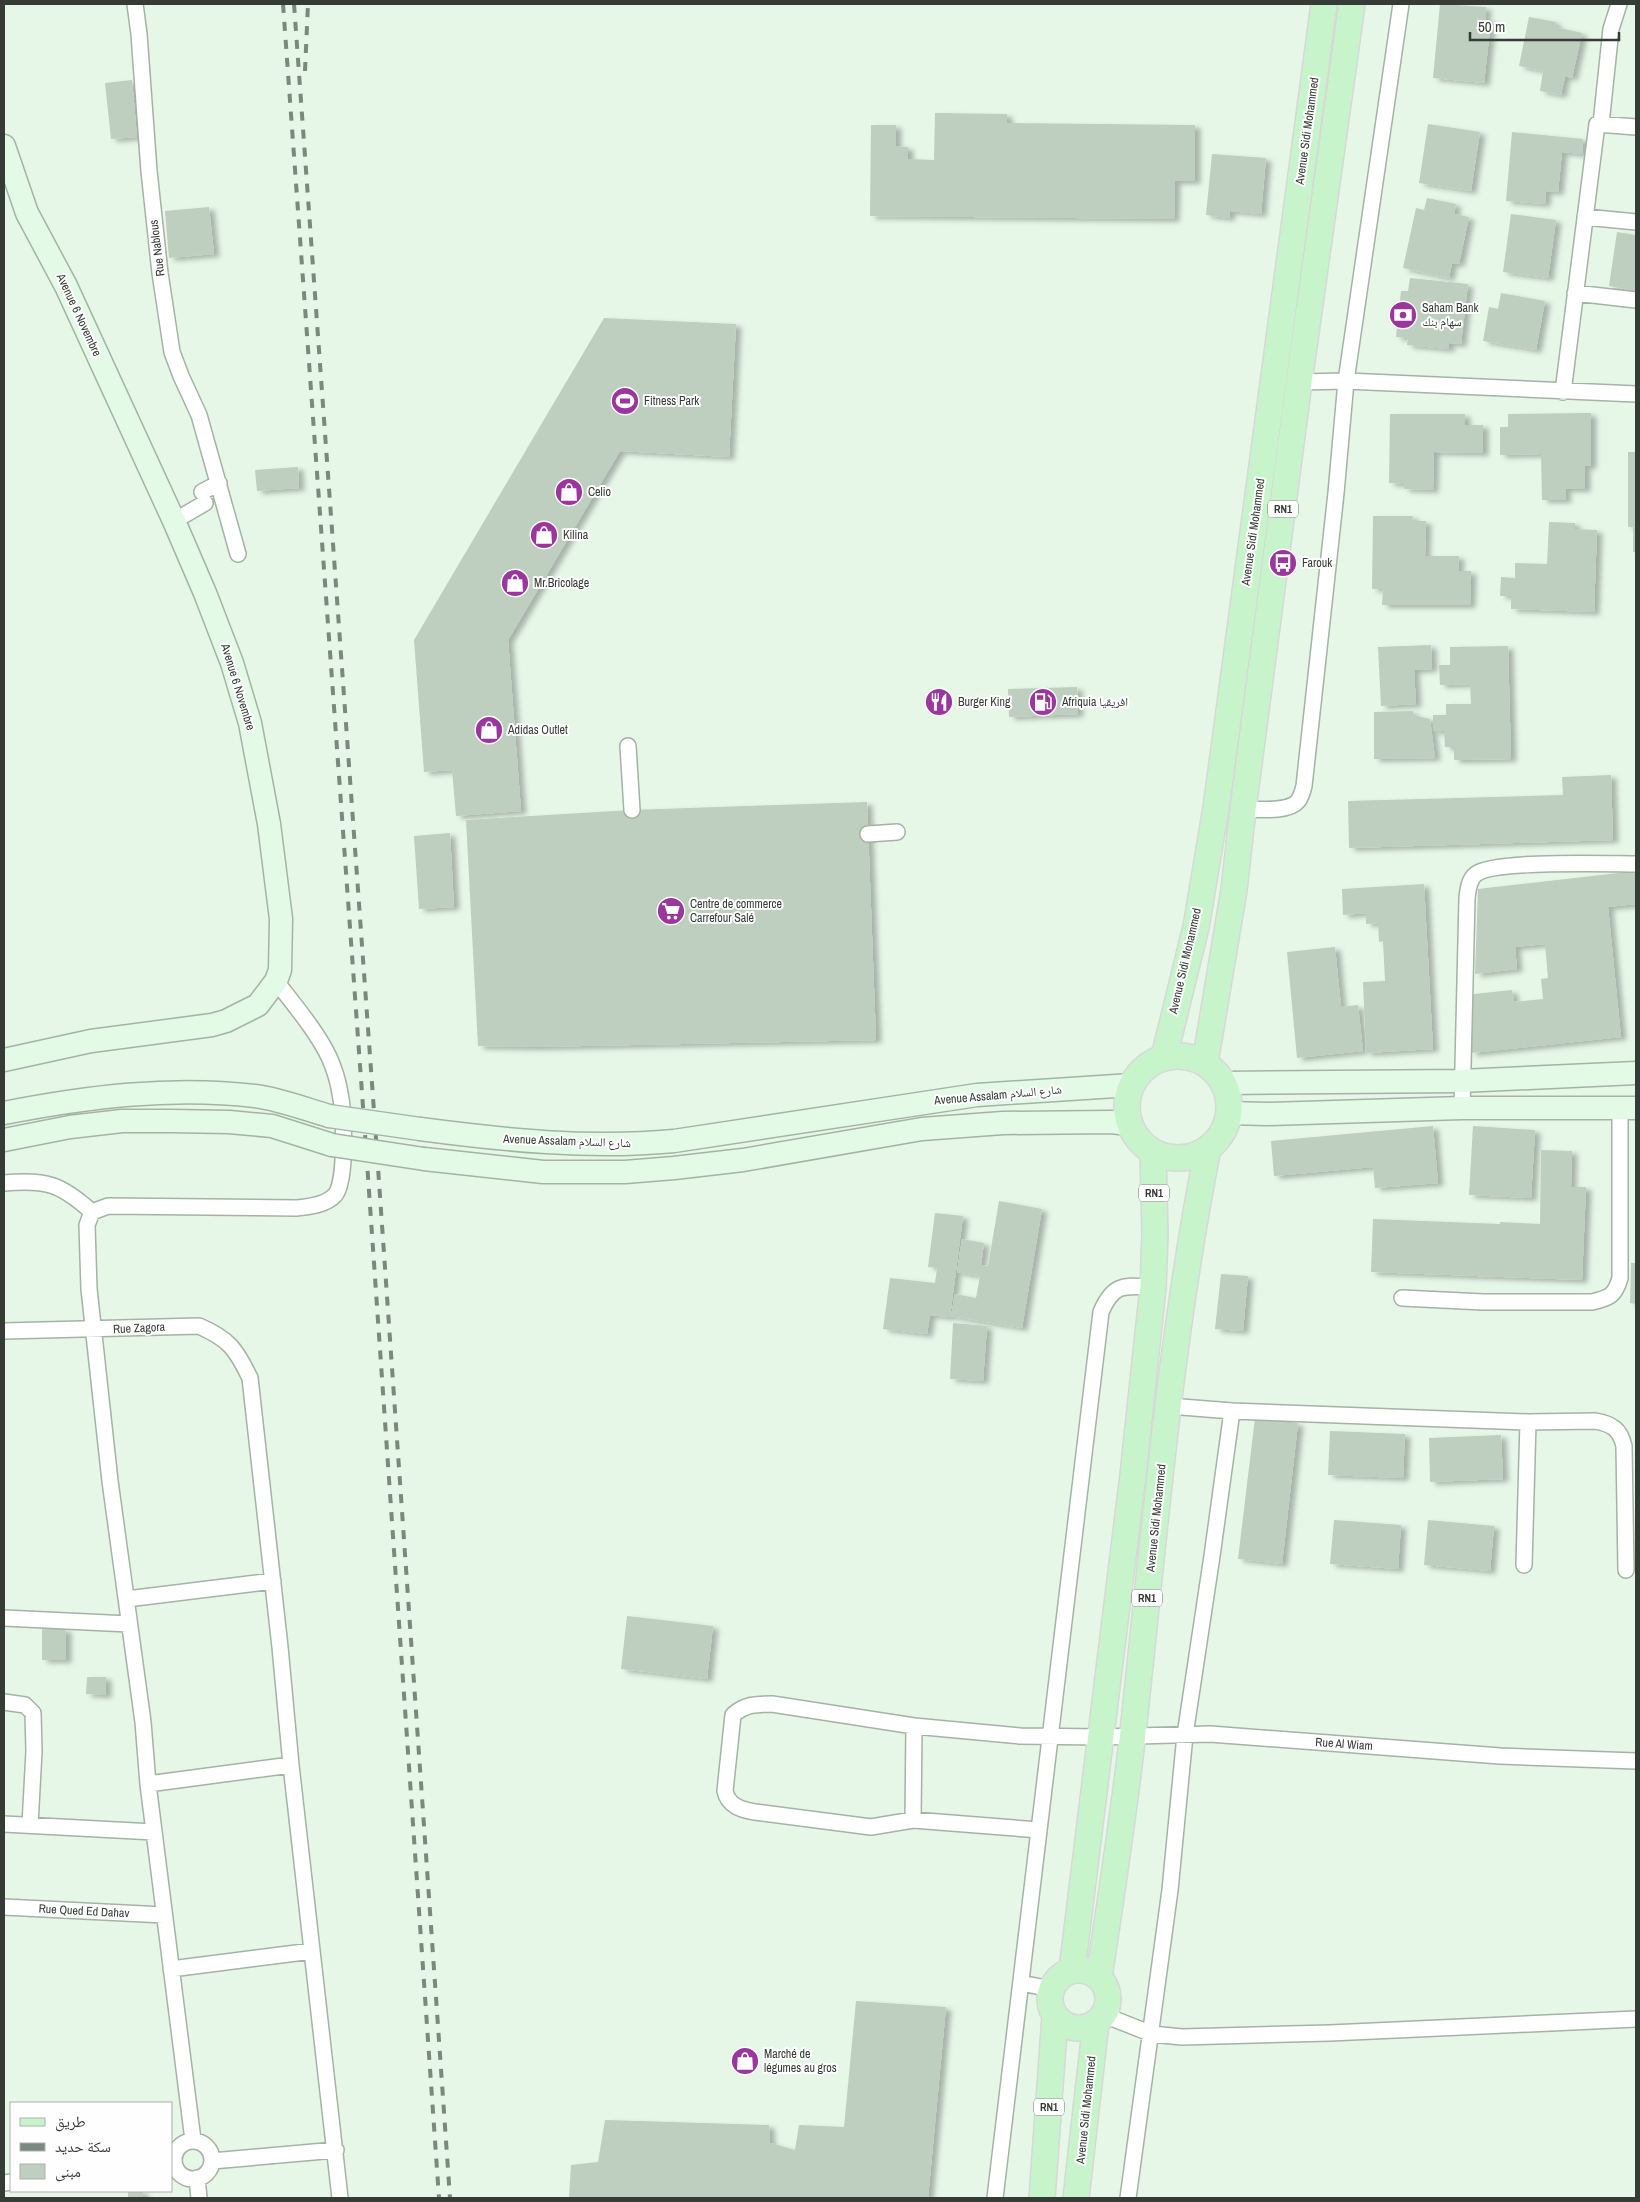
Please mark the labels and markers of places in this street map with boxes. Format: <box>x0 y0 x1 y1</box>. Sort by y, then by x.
bank icon: Saham Bank سهام بنك <box>1388 300 1418 330</box>
place label: Saham Bank سهام بنك <box>1422 300 1478 330</box>
sports icon: Fitness Park <box>610 386 640 416</box>
place label: Fitness Park <box>644 393 699 409</box>
shop icon: Celio <box>554 477 584 507</box>
place label: Celio <box>588 484 611 500</box>
shop icon: Kilina <box>529 520 559 550</box>
place label: Kilina <box>563 527 589 543</box>
bus stop icon: Farouk <box>1268 548 1298 578</box>
place label: Farouk <box>1302 555 1332 571</box>
shop icon: Mr.Bricolage <box>500 568 530 598</box>
place label: Mr.Bricolage <box>534 575 589 591</box>
restaurant icon: Burger King <box>924 687 954 717</box>
fuel station icon: Afriquia افريقيا <box>1028 687 1058 717</box>
place label: Burger King <box>958 694 1011 710</box>
place label: Afriquia افريقيا <box>1061 694 1128 710</box>
shop icon: Adidas Outlet <box>474 715 504 745</box>
place label: Adidas Outlet <box>507 722 568 738</box>
supermarket icon: Centre de commerce Carrefour Salé <box>656 896 686 926</box>
place label: Centre de commerce Carrefour Salé <box>690 896 782 926</box>
shop icon: Marché de légumes au gros <box>730 2046 760 2076</box>
place label: Marché de légumes au gros <box>764 2046 837 2076</box>

